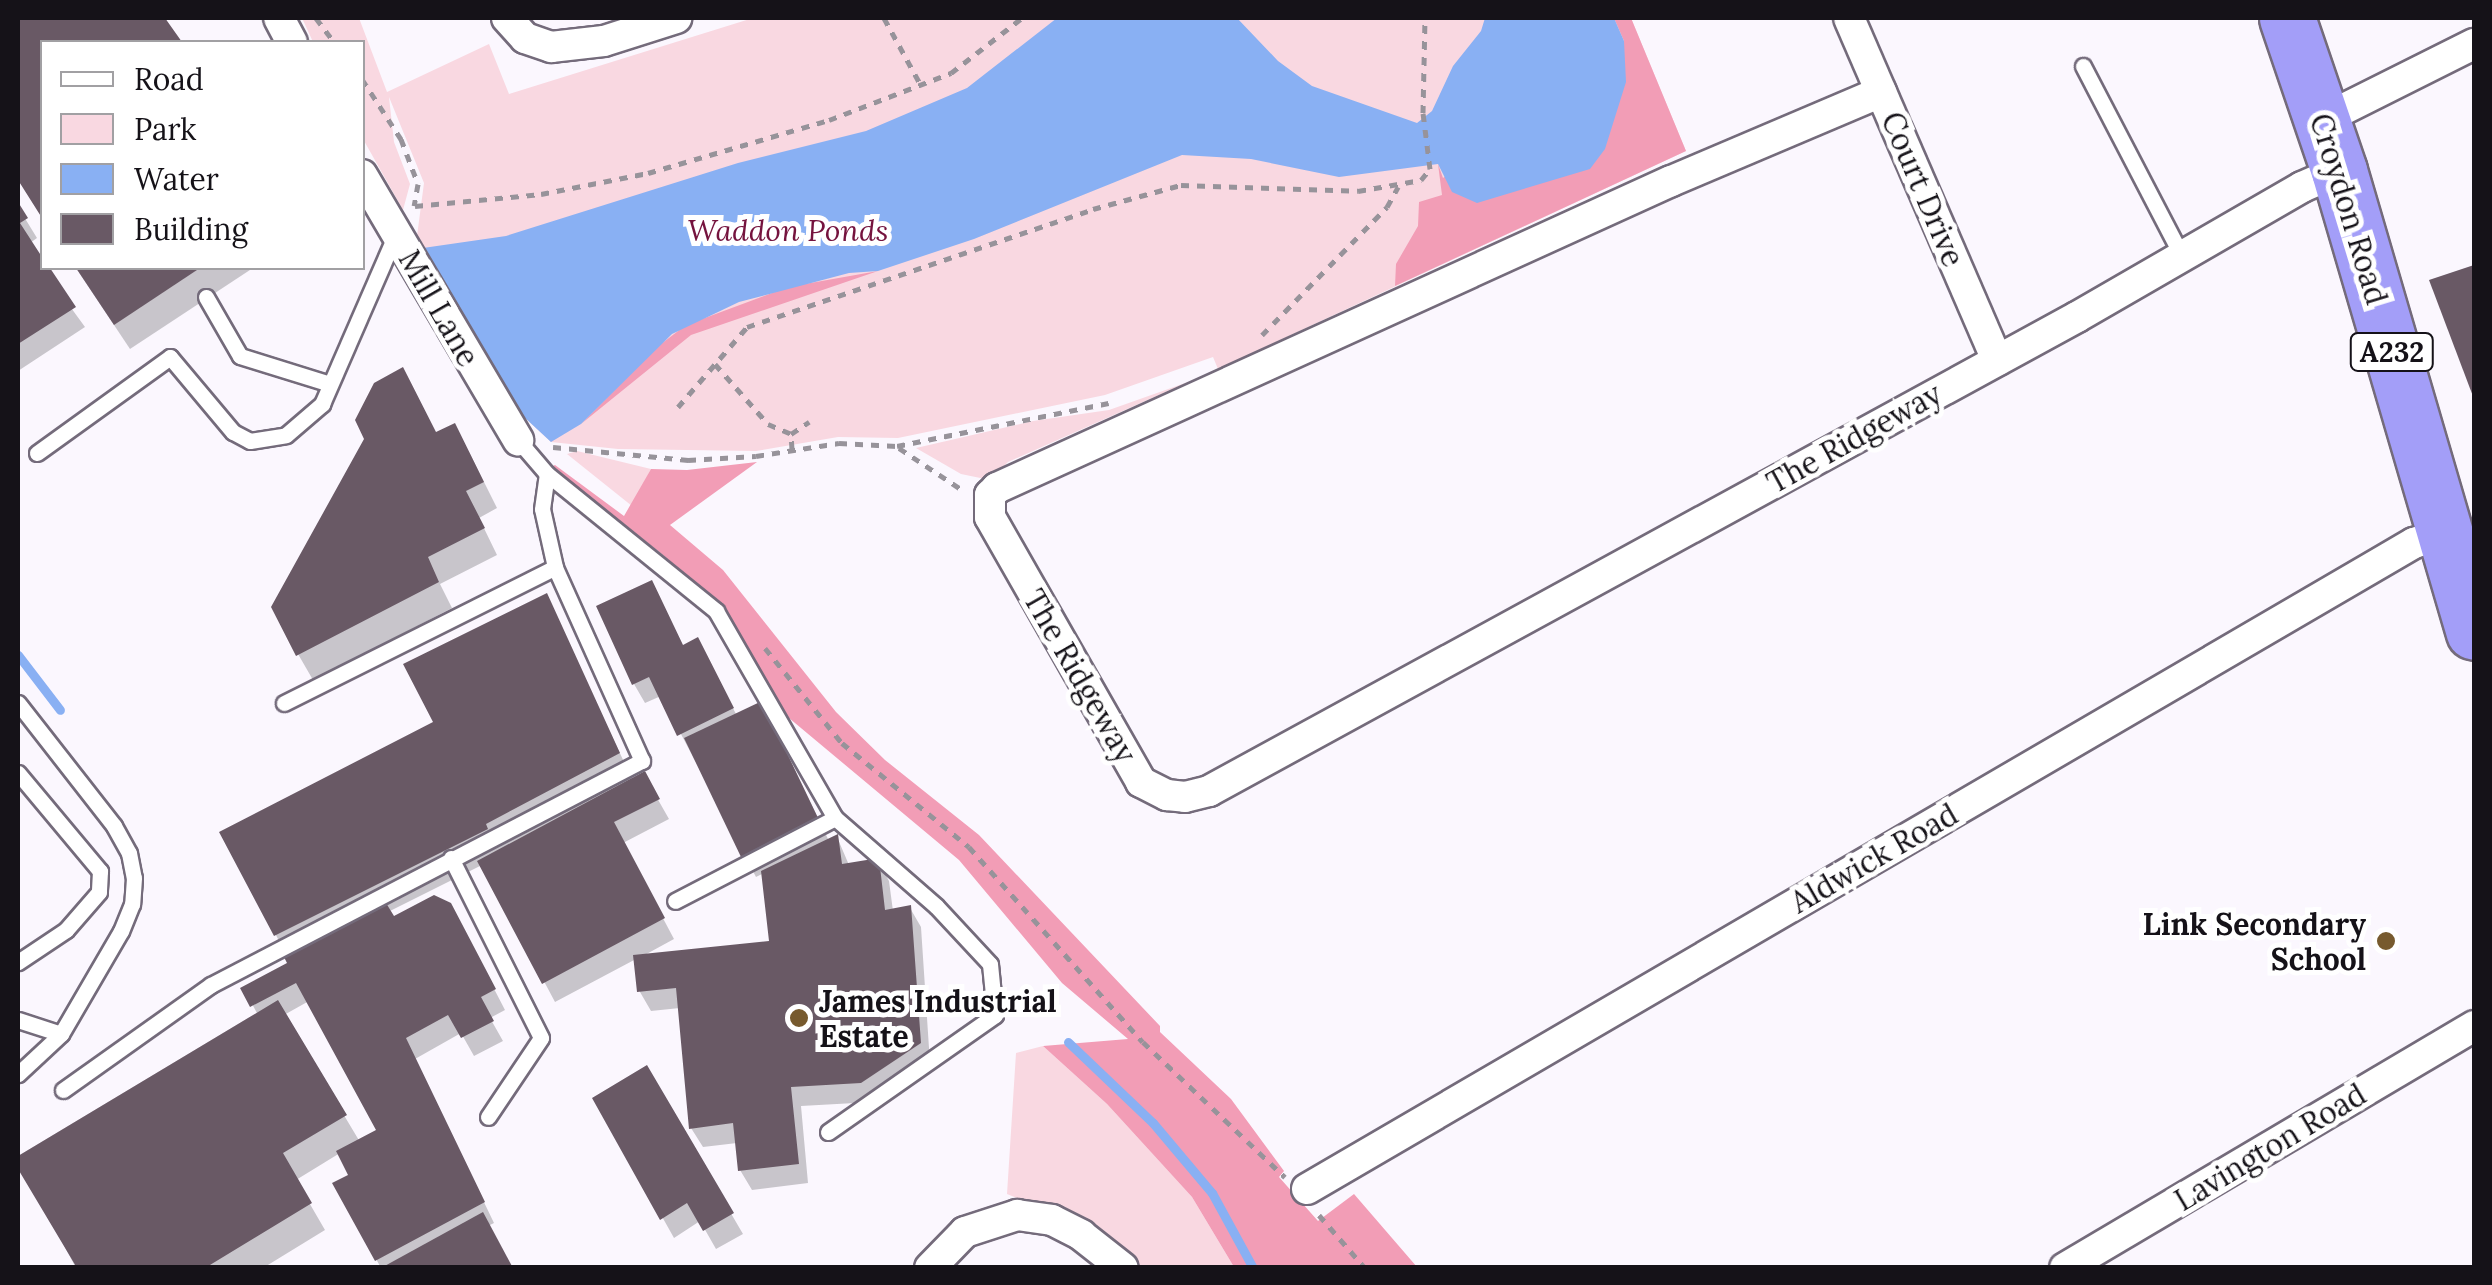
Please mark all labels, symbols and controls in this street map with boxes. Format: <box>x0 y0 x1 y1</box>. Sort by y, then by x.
legend <box>40 40 365 270</box>
text: Road <box>134 60 204 98</box>
street label: Court Drive <box>1874 106 1972 272</box>
street label: Croydon Road <box>2303 109 2395 309</box>
text: Park <box>134 110 196 148</box>
text: Water <box>134 160 219 198</box>
text: Building <box>134 210 248 248</box>
park label: Waddon Ponds <box>688 212 888 248</box>
street label: Mill Lane <box>391 244 487 372</box>
road number: A232 <box>2350 329 2434 375</box>
street label: The Ridgeway <box>1760 375 1948 501</box>
street label: The Ridgeway <box>1016 583 1144 769</box>
street label: Aldwick Road <box>1784 796 1964 920</box>
place label: Link Secondary School <box>2143 906 2366 976</box>
marker: Link Secondary School <box>2375 930 2397 952</box>
place label: James Industrial Estate <box>819 983 1057 1054</box>
marker: James Industrial Estate <box>788 1007 810 1029</box>
street label: Lavington Road <box>2168 1076 2372 1218</box>

